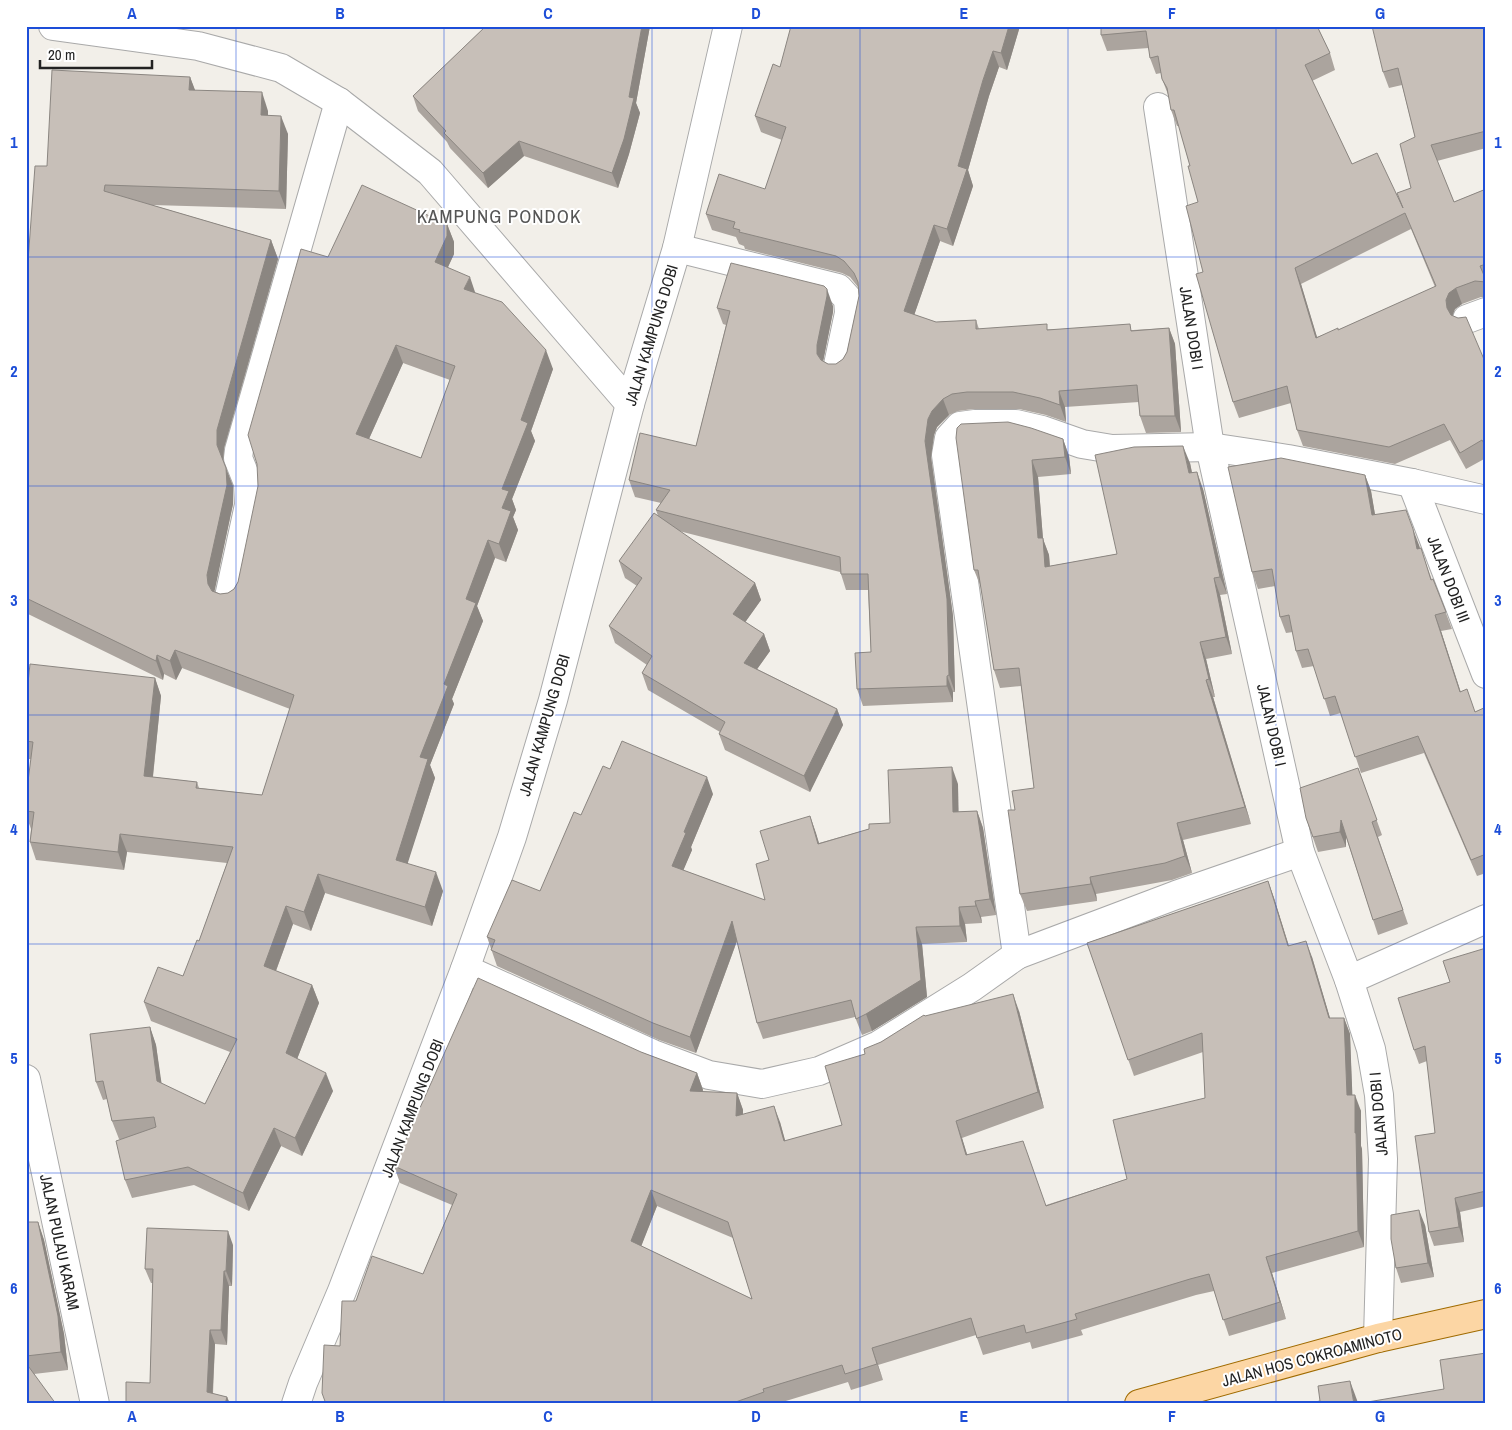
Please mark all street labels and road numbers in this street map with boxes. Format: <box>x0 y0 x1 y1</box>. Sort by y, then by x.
street label: JALAN KAMPUNG DOBI <box>619 262 683 408</box>
street label: JALAN DOBI I <box>1175 285 1209 371</box>
street label: JALAN DOBI III <box>1422 533 1476 625</box>
street label: JALAN KAMPUNG DOBI <box>513 652 575 798</box>
street label: JALAN DOBI I <box>1252 682 1292 768</box>
street label: JALAN KAMPUNG DOBI <box>375 1036 449 1180</box>
street label: JALAN DOBI I <box>1363 1071 1393 1157</box>
street label: JALAN PULAU KARAM <box>35 1172 85 1312</box>
street label: JALAN HOS COKROAMINOTO <box>1219 1322 1405 1392</box>

